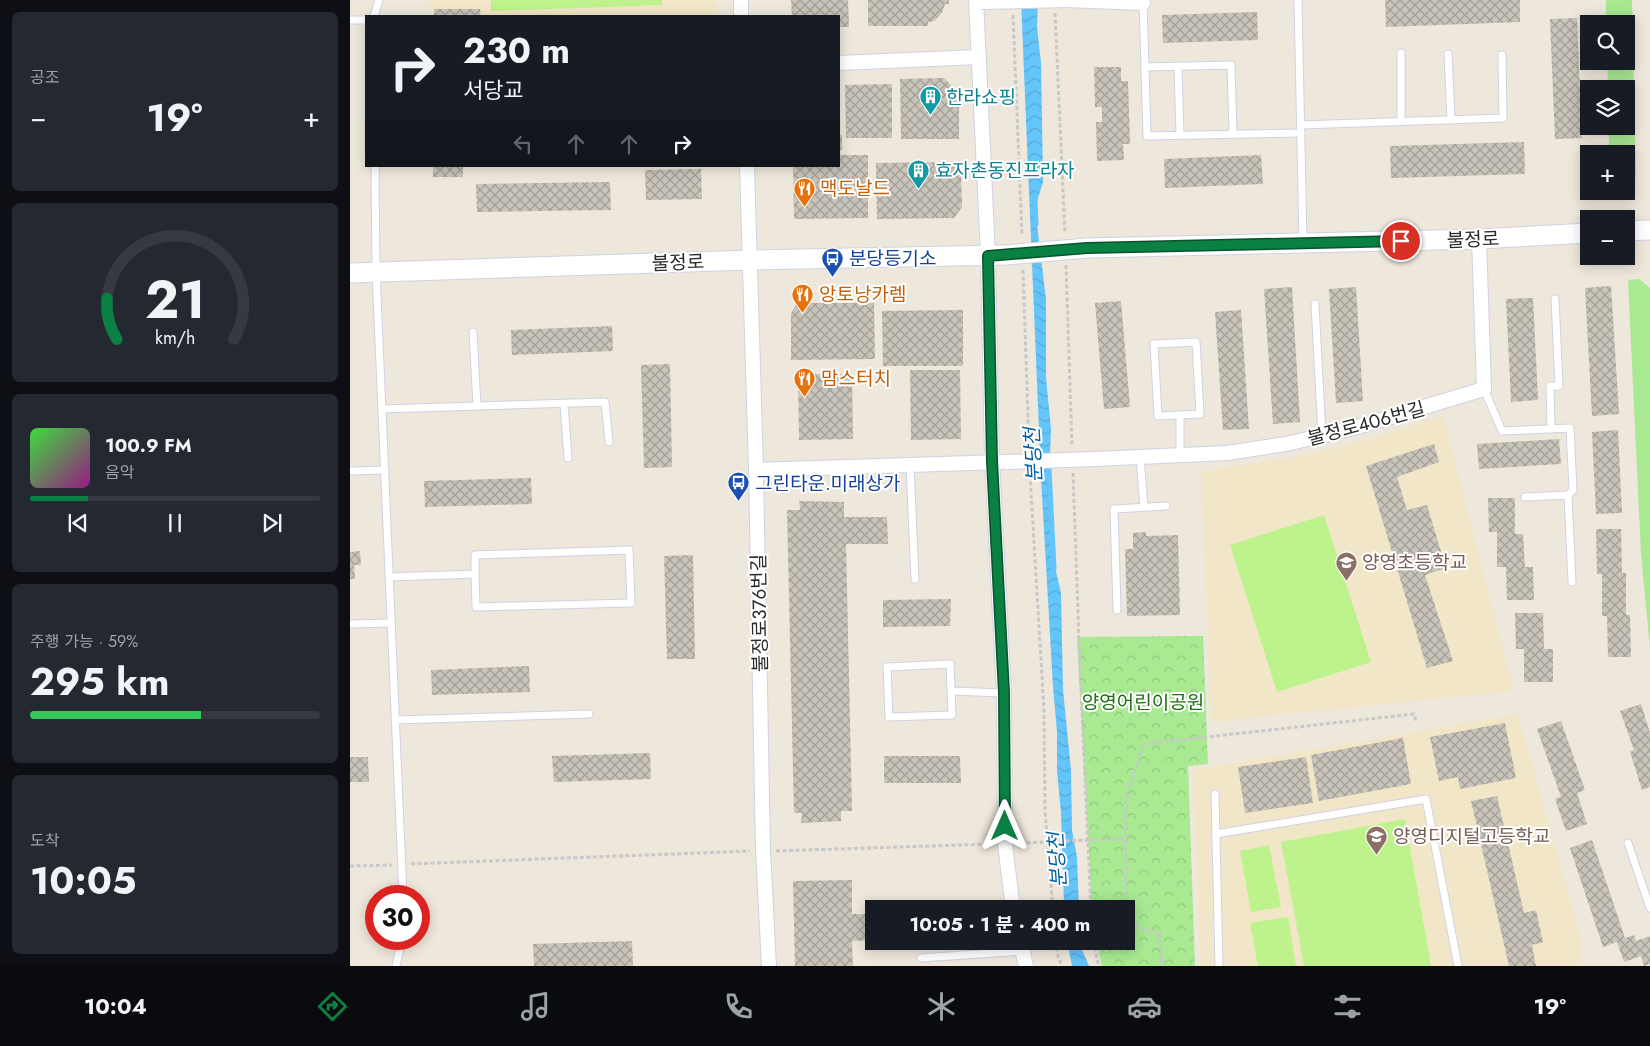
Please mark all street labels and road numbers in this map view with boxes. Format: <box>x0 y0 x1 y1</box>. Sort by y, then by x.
street label: 불정로 <box>1446 225 1500 254</box>
street label: 불정로 <box>651 248 705 277</box>
street label: 불정로406번길 <box>1304 395 1428 452</box>
street label: 불정로376번길 <box>745 554 774 672</box>

